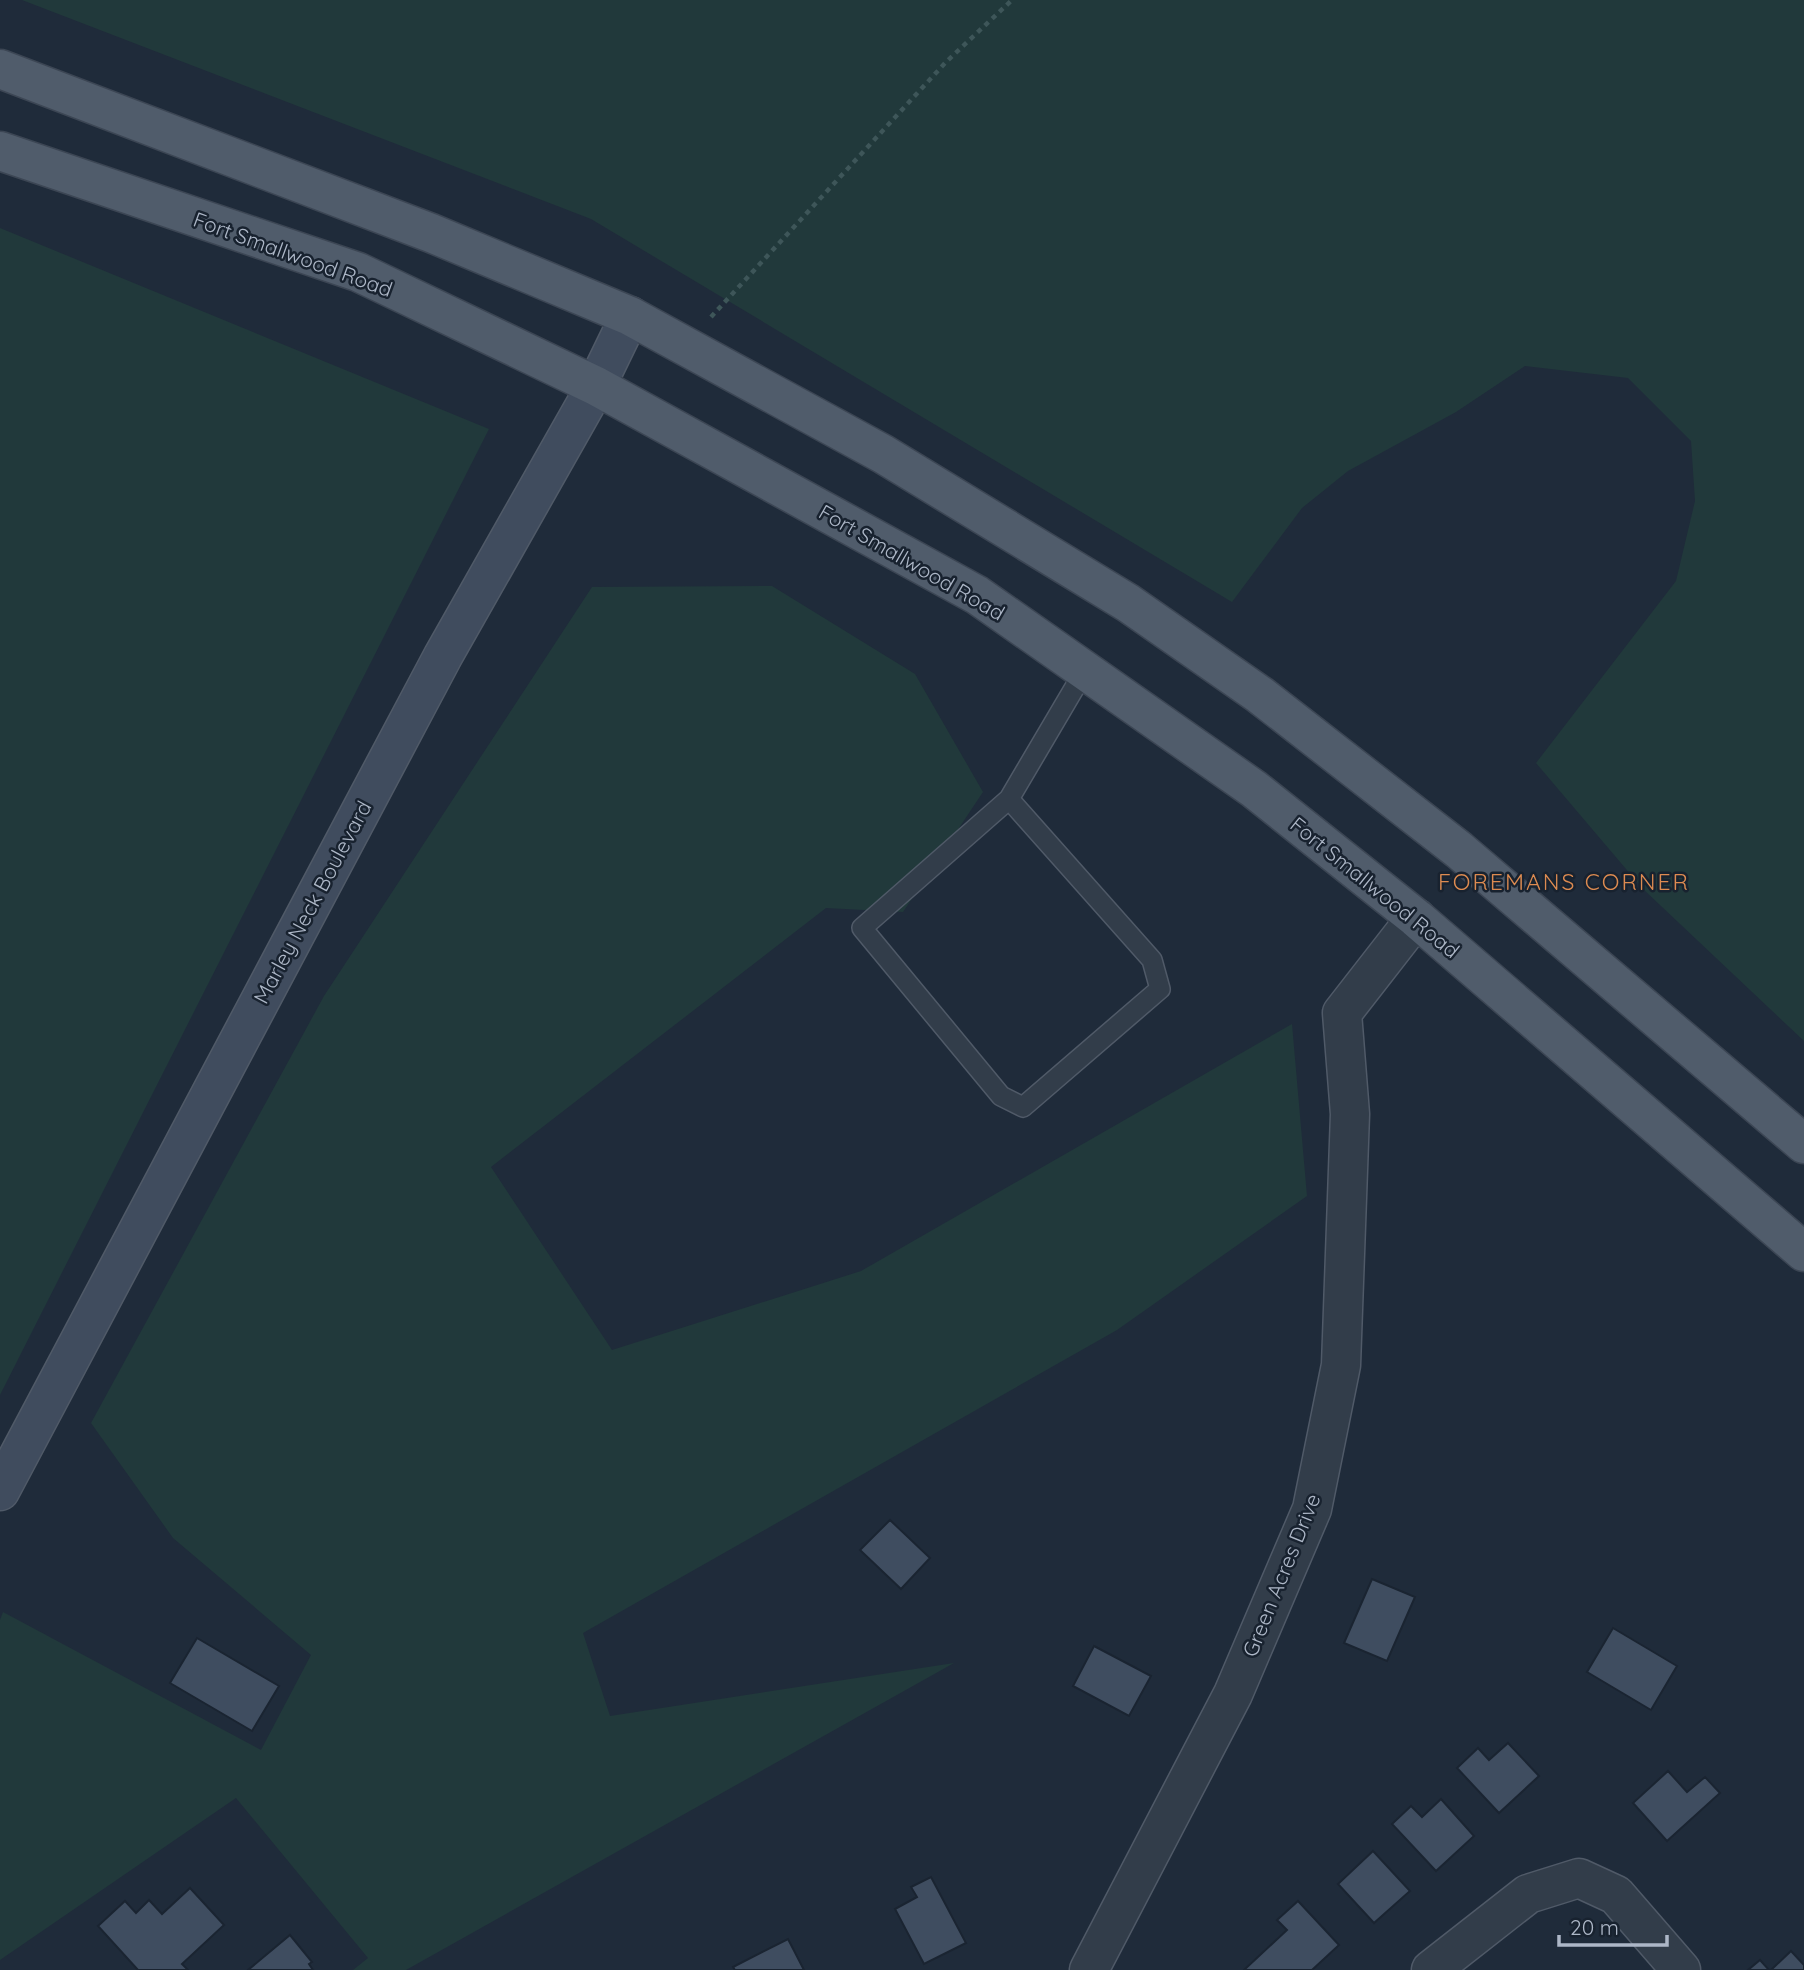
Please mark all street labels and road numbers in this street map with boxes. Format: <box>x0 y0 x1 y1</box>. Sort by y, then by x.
street label: Fort Smallwood Road <box>190 206 396 302</box>
street label: Fort Smallwood Road <box>815 498 1009 626</box>
street label: Marley Neck Boulevard <box>247 796 377 1008</box>
street label: Fort Smallwood Road <box>1285 811 1465 963</box>
street label: Green Acres Drive <box>1236 1490 1326 1660</box>

